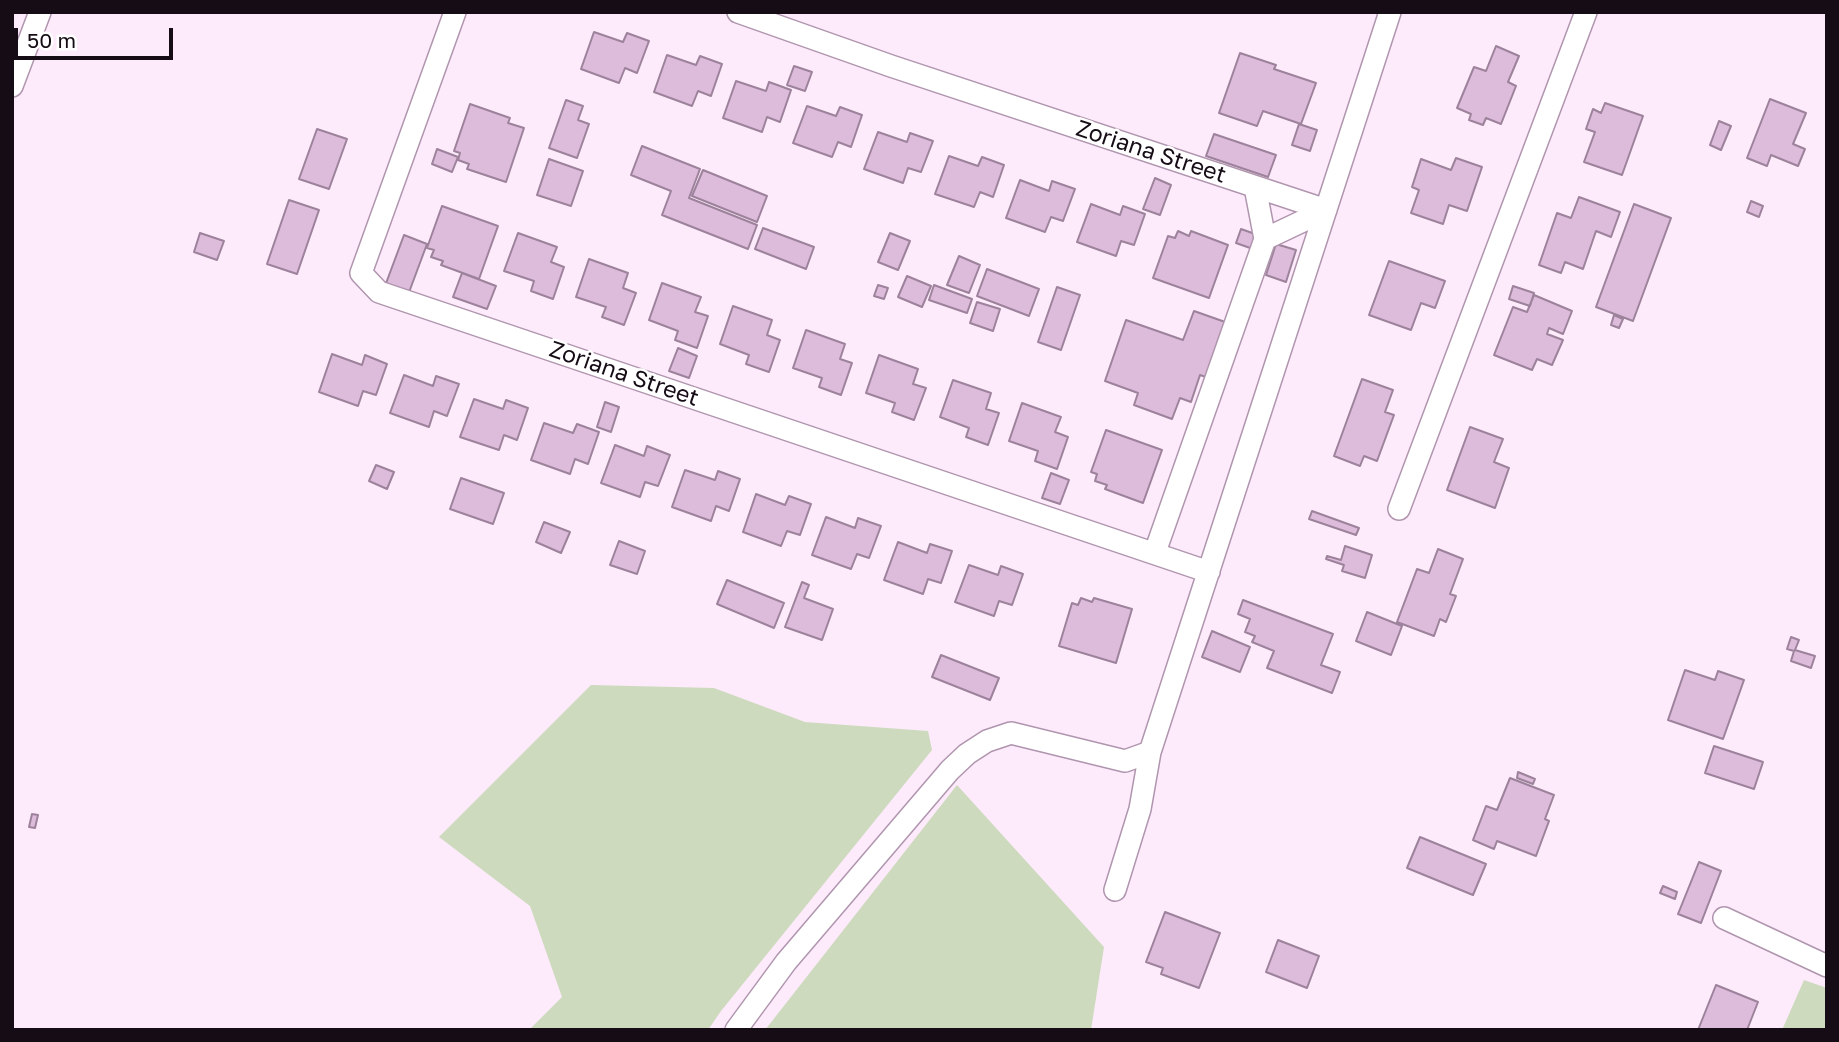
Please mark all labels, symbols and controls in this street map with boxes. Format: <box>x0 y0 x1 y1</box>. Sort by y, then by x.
scale bar <box>18 14 177 58</box>
text: 50 m <box>27 27 76 53</box>
street label: Zoriana Street <box>1072 115 1230 189</box>
street label: Zoriana Street <box>546 336 702 412</box>

